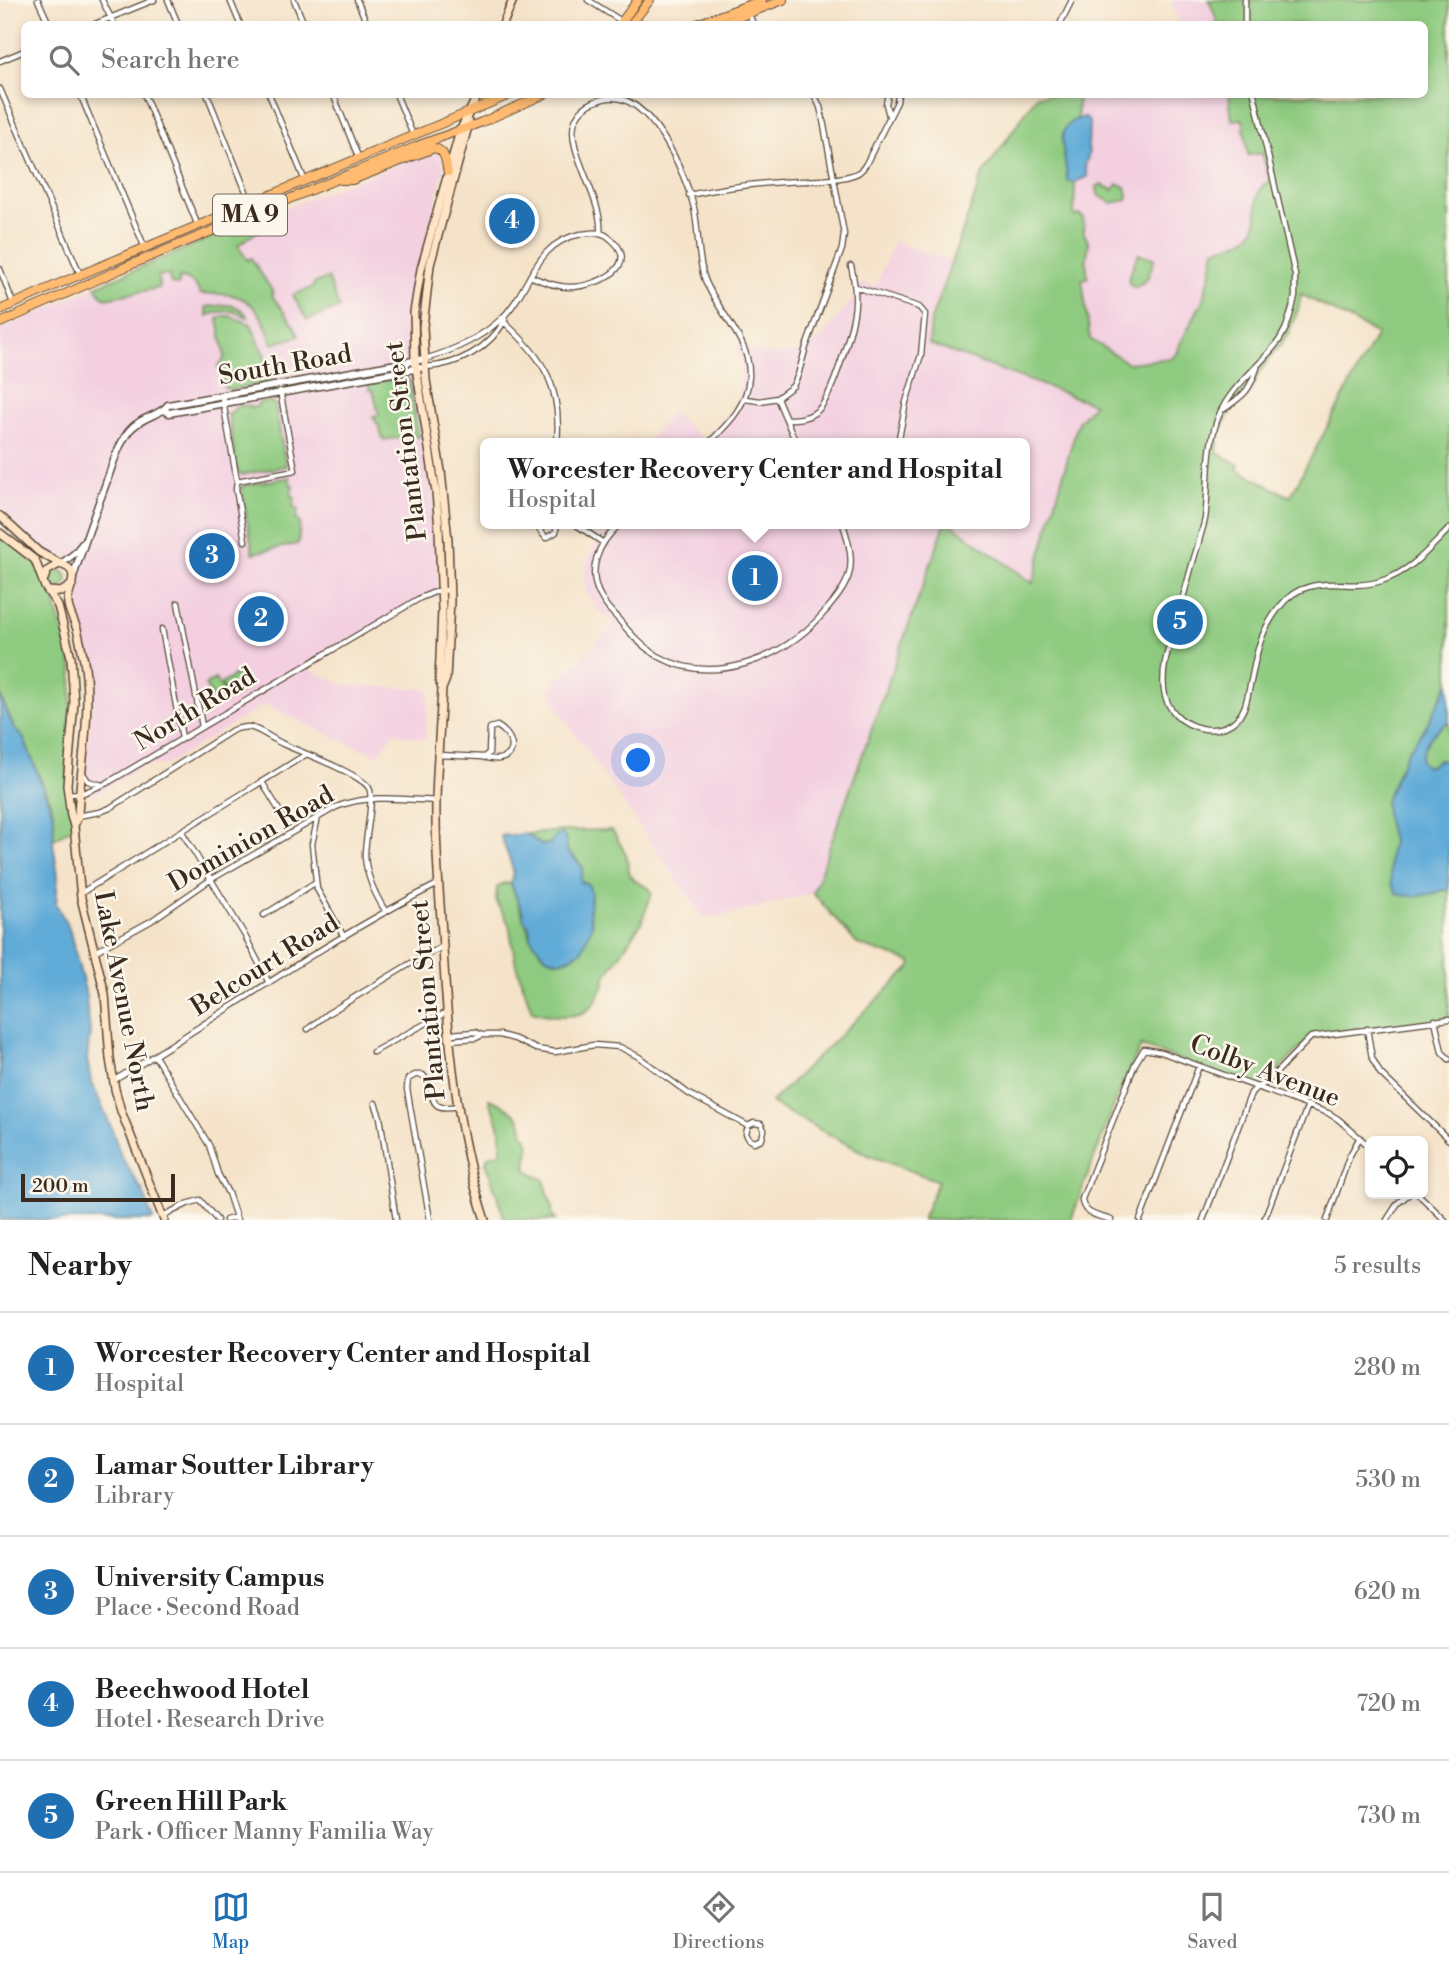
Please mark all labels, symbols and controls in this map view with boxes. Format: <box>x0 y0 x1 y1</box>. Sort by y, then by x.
search box <box>21 21 1428 98</box>
icon: search <box>45 41 83 79</box>
text: Search here <box>101 44 240 76</box>
road number: MA 9 <box>213 195 287 236</box>
pin: 4 <box>489 195 535 247</box>
street label: South Road <box>216 337 354 392</box>
street label: Plantation Street <box>378 339 434 543</box>
popup <box>480 438 1030 529</box>
text: Worcester Recovery Center and Hospital <box>507 454 1003 486</box>
text: Hospital <box>507 486 596 514</box>
pin: 3 <box>189 530 235 582</box>
pin: 1 <box>732 552 778 604</box>
pin: 2 <box>238 593 284 645</box>
pin: 5 <box>1157 596 1203 648</box>
street label: North Road <box>128 660 262 758</box>
your location <box>621 743 655 777</box>
street label: Dominion Road <box>162 779 340 899</box>
street label: Lake Avenue North <box>87 888 161 1114</box>
street label: Plantation Street <box>403 899 453 1101</box>
street label: Belcourt Road <box>184 907 345 1024</box>
street label: Colby Avenue <box>1185 1028 1345 1114</box>
map controls <box>1365 1136 1428 1199</box>
button: locate <box>1365 1136 1428 1199</box>
scale bar <box>21 1171 175 1203</box>
text: 200 m <box>32 1174 89 1198</box>
text: Nearby <box>28 1247 132 1285</box>
text: 5 results <box>1334 1252 1421 1280</box>
text: Worcester Recovery Center and Hospital <box>95 1338 591 1370</box>
text: 1 <box>45 1354 57 1382</box>
text: 280 m <box>1354 1354 1421 1382</box>
text: Hospital <box>95 1370 184 1398</box>
text: Lamar Soutter Library <box>95 1450 374 1482</box>
text: 2 <box>44 1466 58 1494</box>
text: 530 m <box>1355 1466 1421 1494</box>
text: Library <box>95 1482 174 1510</box>
text: University Campus <box>95 1562 324 1594</box>
text: 3 <box>44 1578 58 1606</box>
text: 620 m <box>1354 1578 1421 1606</box>
text: Place · Second Road <box>95 1594 300 1622</box>
text: Beechwood Hotel <box>95 1674 309 1706</box>
text: 4 <box>43 1690 59 1718</box>
text: 720 m <box>1356 1690 1421 1718</box>
text: Hotel · Research Drive <box>95 1706 325 1734</box>
text: Green Hill Park <box>95 1786 287 1818</box>
text: 5 <box>44 1802 58 1830</box>
text: 730 m <box>1357 1802 1421 1830</box>
text: Park · Officer Manny Familia Way <box>95 1818 434 1846</box>
tab: Map <box>212 1888 250 1954</box>
tab: Directions <box>673 1888 764 1954</box>
tab: Saved <box>1188 1888 1237 1954</box>

